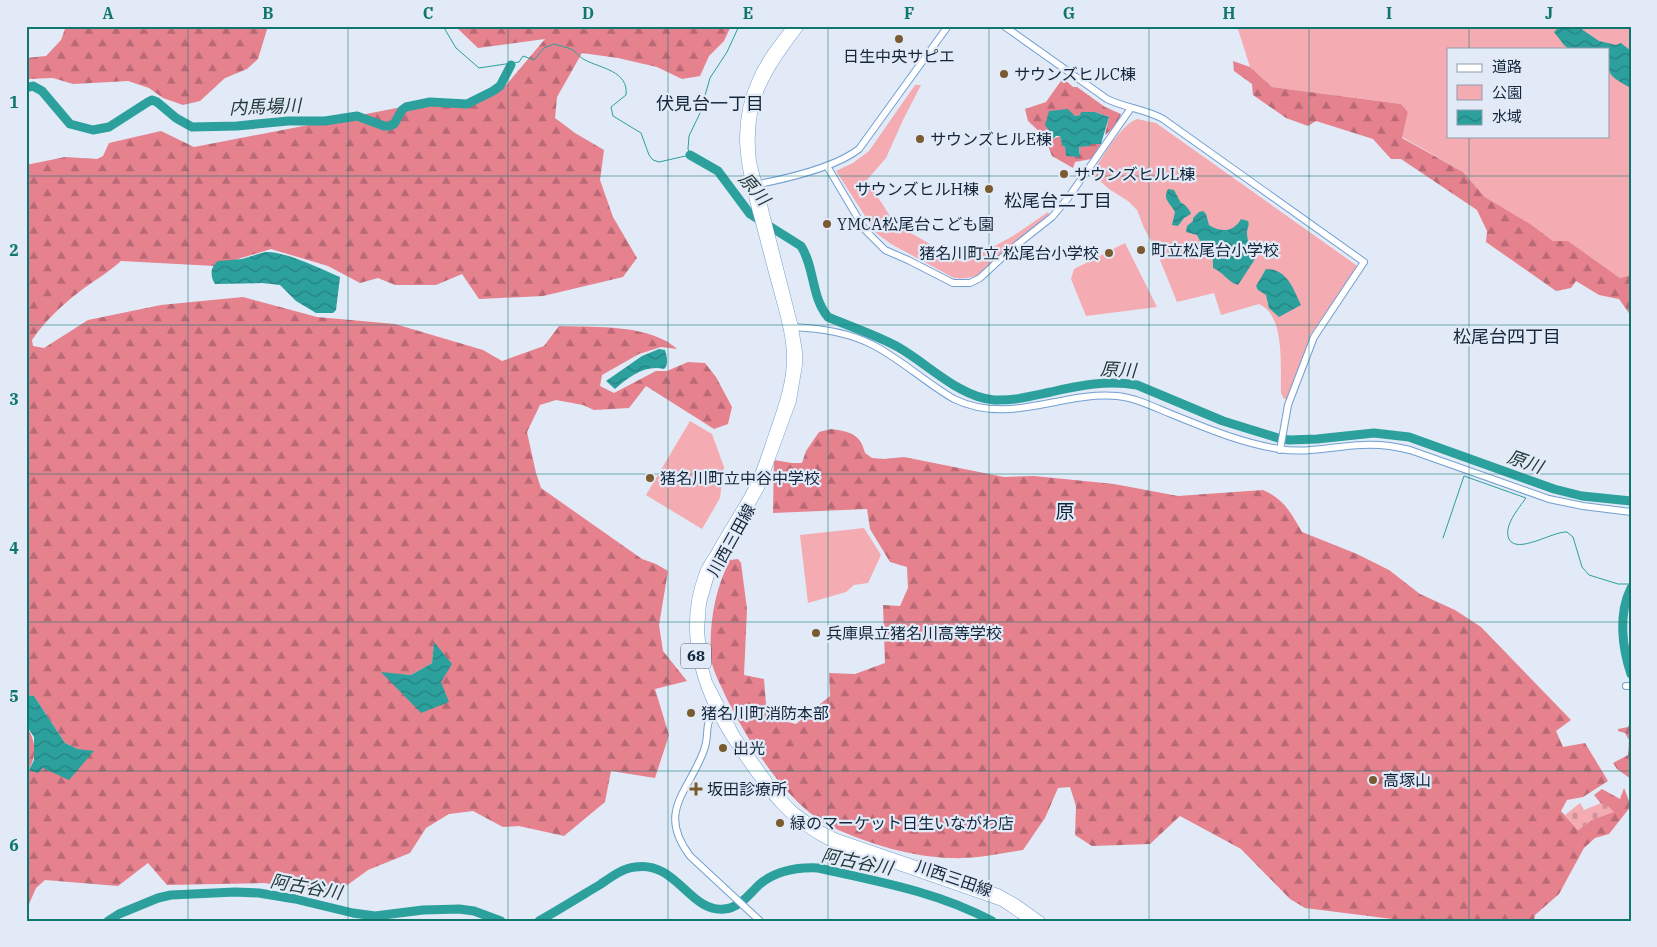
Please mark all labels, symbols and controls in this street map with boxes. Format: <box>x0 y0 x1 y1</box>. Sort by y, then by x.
text: A <box>102 3 114 23</box>
text: B <box>262 3 274 23</box>
text: C <box>423 3 433 23</box>
text: D <box>582 3 594 23</box>
text: E <box>743 3 753 23</box>
text: F <box>904 3 914 23</box>
text: G <box>1063 3 1075 23</box>
text: H <box>1223 3 1236 23</box>
text: I <box>1386 3 1392 23</box>
text: J <box>1545 3 1553 23</box>
marker: 日生中央サピエ <box>893 33 905 45</box>
place label: 日生中央サピエ <box>843 46 955 66</box>
legend <box>1447 48 1610 138</box>
text: 道路 <box>1492 57 1522 76</box>
place label: サウンズヒルC棟 <box>1014 64 1136 84</box>
marker: サウンズヒルC棟 <box>998 68 1010 80</box>
text: 公園 <box>1492 83 1522 102</box>
text: 1 <box>9 92 19 112</box>
district label: 伏見台一丁目 <box>656 92 764 115</box>
water label: 内馬場川 <box>229 94 303 119</box>
text: 水域 <box>1492 107 1522 126</box>
place label: サウンズヒルE棟 <box>930 129 1052 149</box>
marker: サウンズヒルE棟 <box>914 133 926 145</box>
place label: サウンズヒルL棟 <box>1074 164 1195 184</box>
water label: 原川 <box>734 168 776 211</box>
marker: サウンズヒルL棟 <box>1058 168 1070 180</box>
place label: サウンズヒルH棟 <box>855 179 979 199</box>
marker: サウンズヒルH棟 <box>983 183 995 195</box>
district label: 松尾台二丁目 <box>1004 189 1112 212</box>
place label: YMCA松尾台こども園 <box>837 214 994 234</box>
marker: YMCA松尾台こども園 <box>821 218 833 230</box>
text: 2 <box>9 240 19 260</box>
place label: 町立松尾台小学校 <box>1151 240 1279 260</box>
place label: 猪名川町立 松尾台小学校 <box>919 243 1099 263</box>
marker: 町立松尾台小学校 <box>1135 244 1147 256</box>
marker: 猪名川町立 松尾台小学校 <box>1103 247 1115 259</box>
district label: 松尾台四丁目 <box>1453 325 1561 348</box>
water label: 原川 <box>1099 357 1139 382</box>
text: 3 <box>9 389 19 409</box>
water label: 原川 <box>1504 445 1548 479</box>
place label: 猪名川町立中谷中学校 <box>660 468 820 488</box>
marker: 猪名川町立中谷中学校 <box>644 472 656 484</box>
district label: 原 <box>1055 499 1075 523</box>
street label: 川西三田線 <box>703 500 759 580</box>
text: 4 <box>9 538 19 558</box>
place label: 兵庫県立猪名川高等学校 <box>826 623 1002 643</box>
marker: 兵庫県立猪名川高等学校 <box>810 627 822 639</box>
road number: 68 <box>681 644 711 668</box>
text: 5 <box>9 686 19 706</box>
place label: 猪名川町消防本部 <box>701 703 829 723</box>
marker: 猪名川町消防本部 <box>685 707 697 719</box>
place label: 出光 <box>733 738 765 758</box>
marker: 出光 <box>717 742 729 754</box>
place label: 高塚山 <box>1383 770 1431 790</box>
marker: 高塚山 <box>1367 774 1379 786</box>
place label: 坂田診療所 <box>707 779 787 799</box>
marker: 坂田診療所 <box>689 782 703 796</box>
place label: 緑のマーケット日生いながわ店 <box>790 813 1014 833</box>
marker: 緑のマーケット日生いながわ店 <box>774 817 786 829</box>
text: 6 <box>9 835 19 855</box>
water label: 阿古谷川 <box>820 843 897 880</box>
street label: 川西三田線 <box>913 856 995 900</box>
water label: 阿古谷川 <box>269 869 346 904</box>

